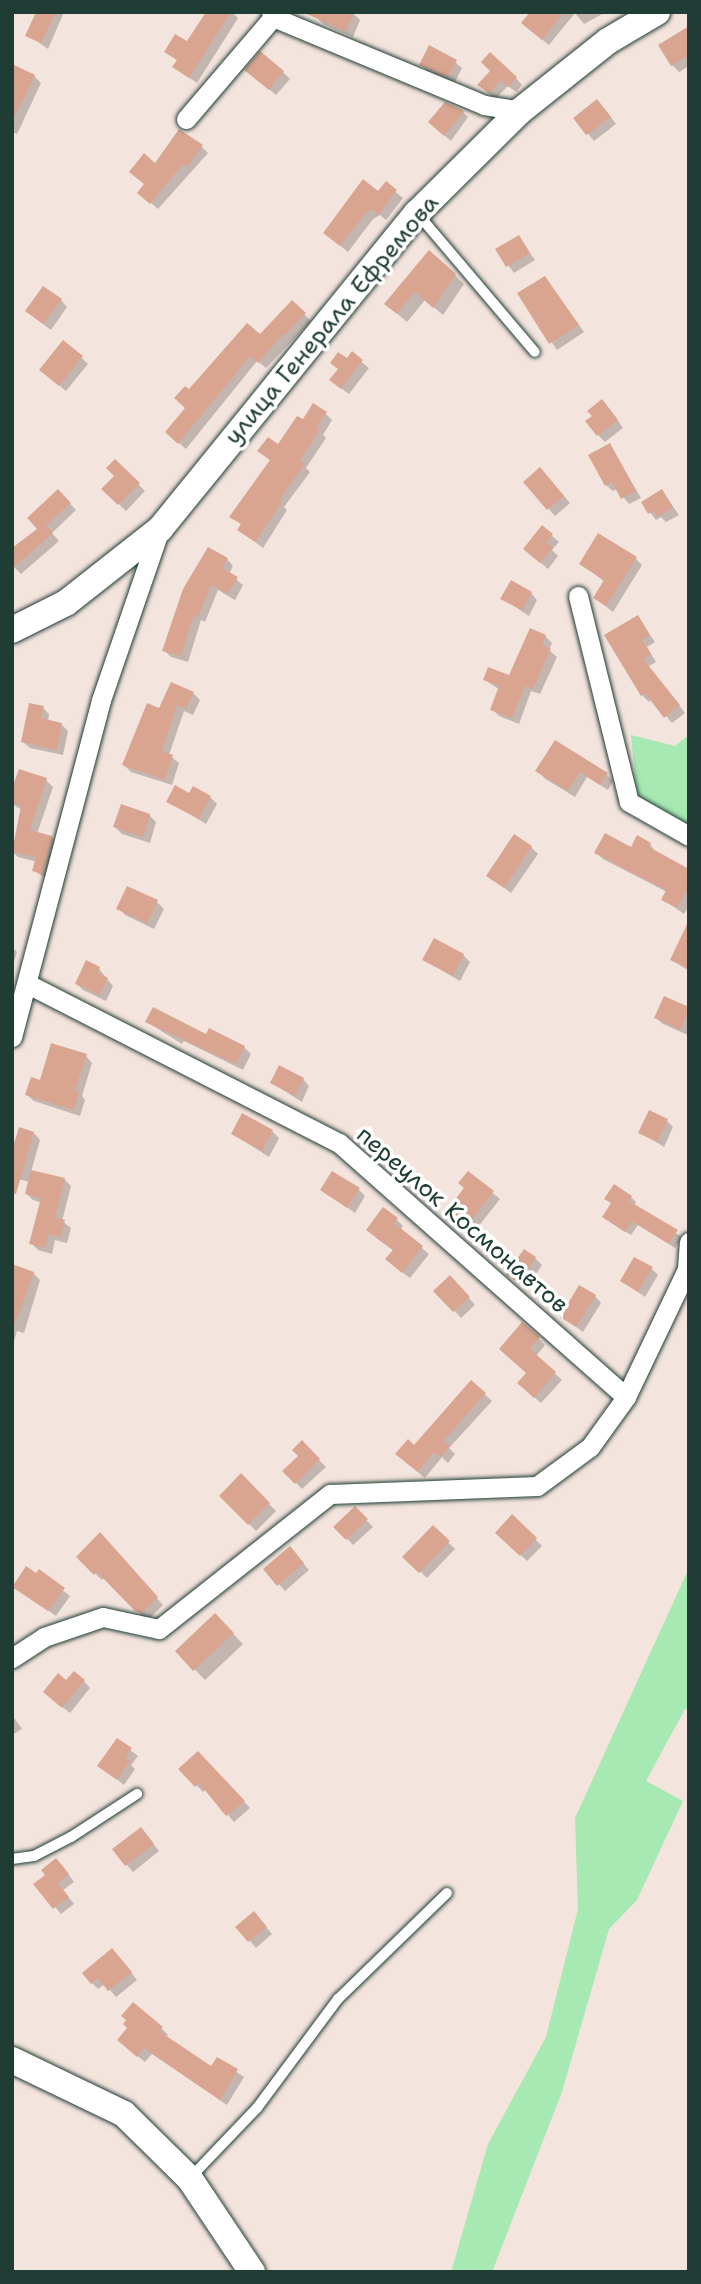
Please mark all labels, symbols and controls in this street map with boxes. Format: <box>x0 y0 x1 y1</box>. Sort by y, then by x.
street label: улица Генерала Ефремова <box>219 189 445 451</box>
street label: переулок Космонавтов <box>350 1120 574 1320</box>

